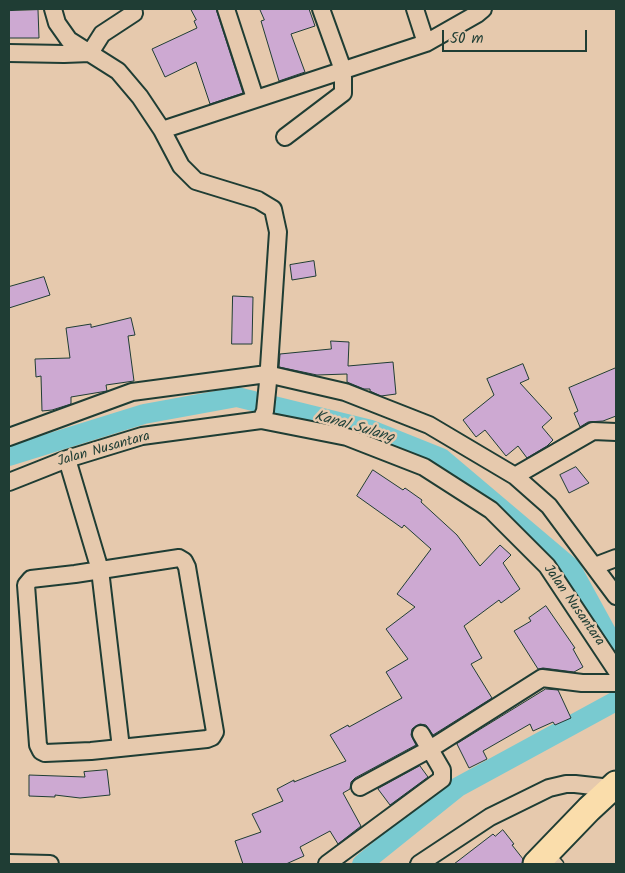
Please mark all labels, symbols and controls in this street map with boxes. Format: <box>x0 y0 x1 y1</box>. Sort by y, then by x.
scale bar <box>445 20 590 52</box>
text: 50 m <box>450 27 484 51</box>
water label: Kanal Sulang <box>312 408 396 448</box>
street label: Jalan Nusantara <box>56 429 152 471</box>
street label: Jalan Nusantara <box>539 562 607 650</box>

